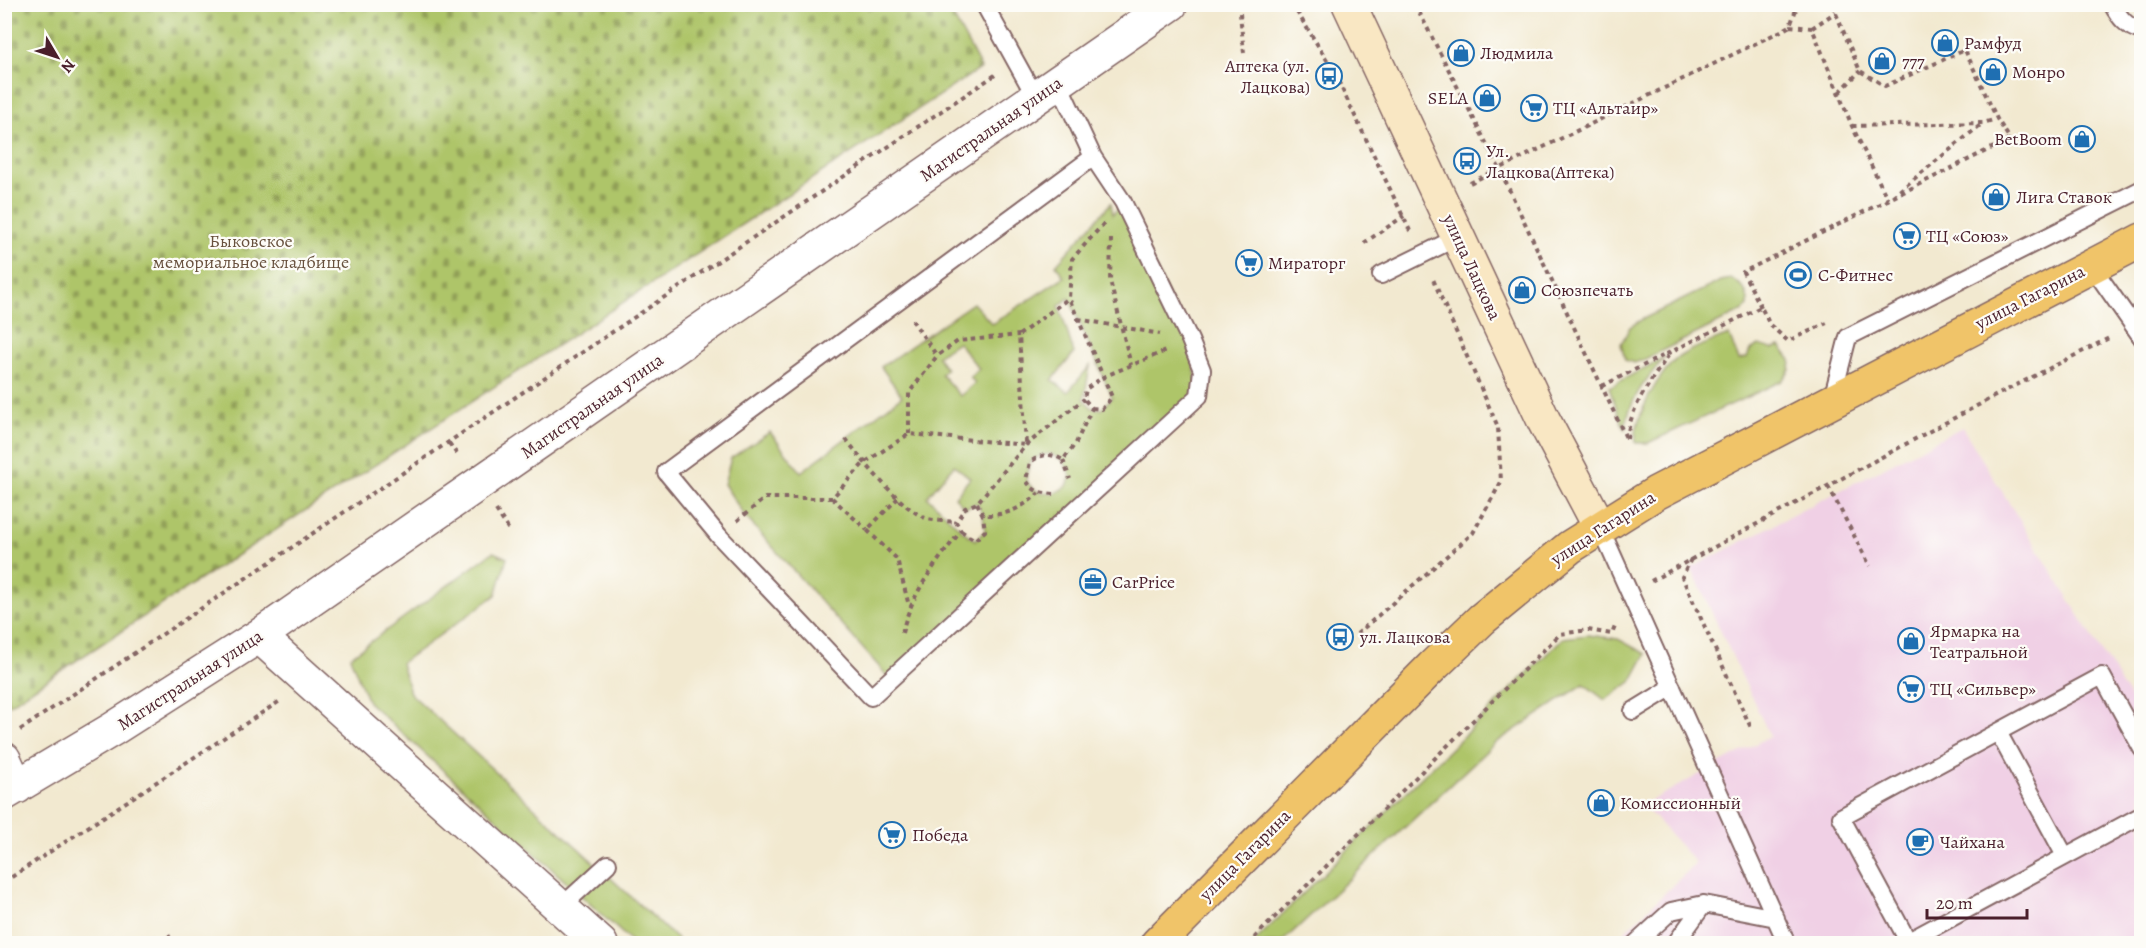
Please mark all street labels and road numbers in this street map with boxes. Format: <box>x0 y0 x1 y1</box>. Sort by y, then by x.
street label: Магистральная улица <box>915 70 1068 187</box>
street label: улица Лацкова <box>1437 209 1507 324</box>
street label: улица Гагарина <box>1970 259 2090 335</box>
street label: Магистральная улица <box>516 347 669 464</box>
street label: улица Гагарина <box>1545 485 1661 571</box>
street label: Магистральная улица <box>113 624 268 736</box>
street label: улица Гагарина <box>1193 804 1296 907</box>

